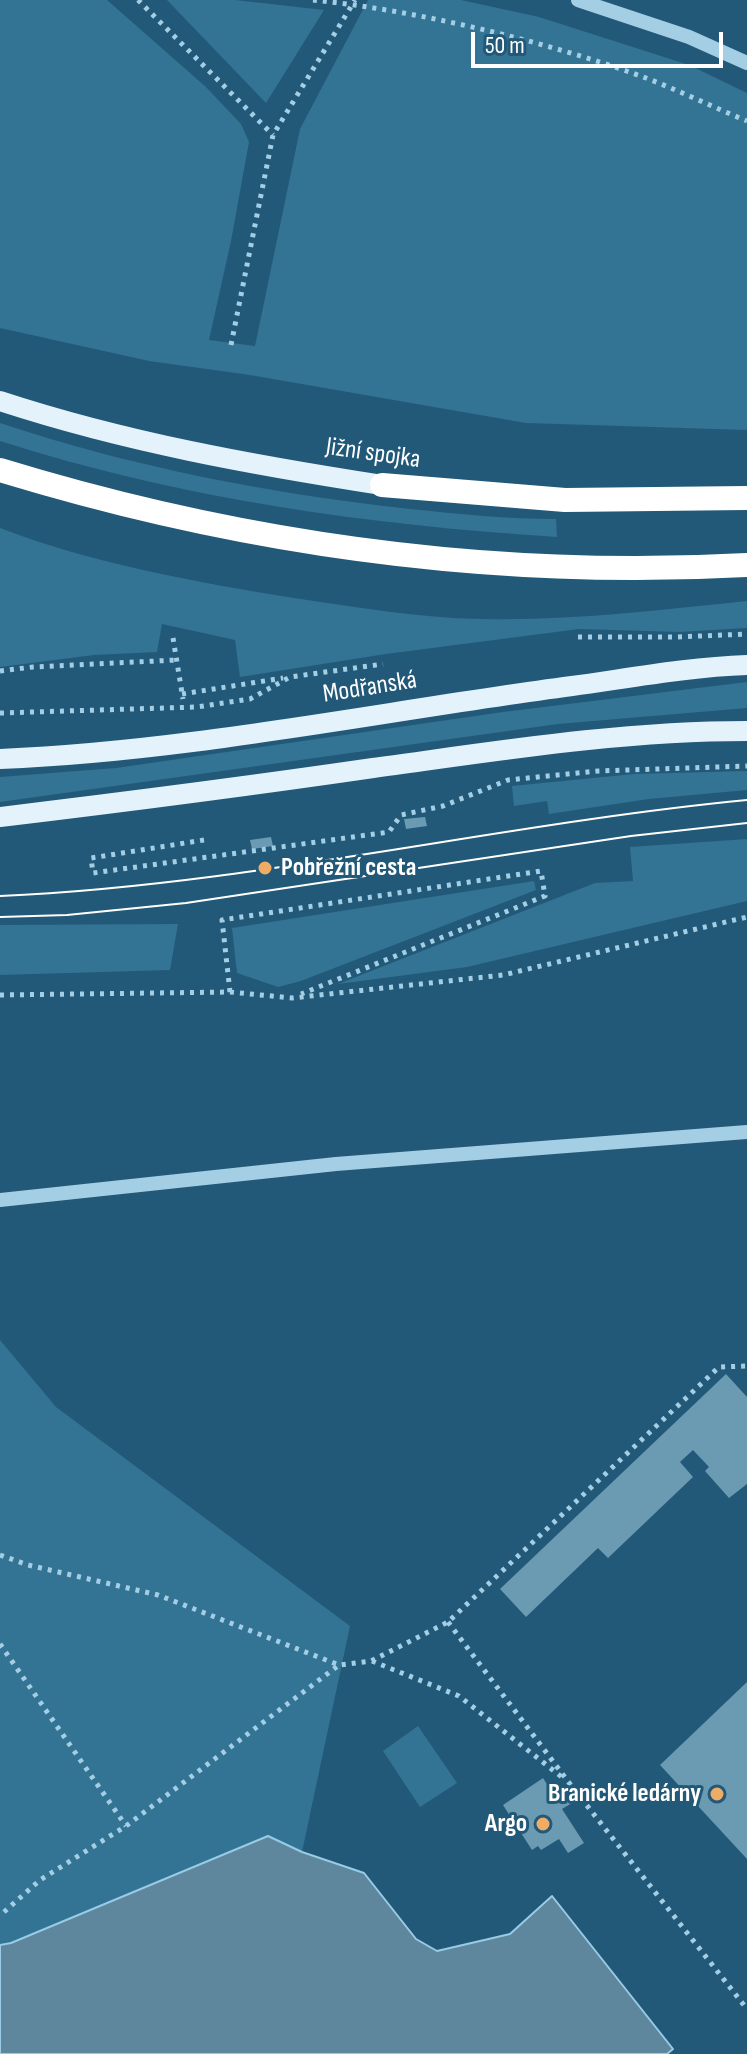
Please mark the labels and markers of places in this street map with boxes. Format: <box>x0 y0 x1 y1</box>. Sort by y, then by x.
place label: Pobřežní cesta <box>281 852 416 884</box>
marker: Pobřežní cesta <box>256 859 274 877</box>
place label: Branické ledárny <box>548 1778 701 1810</box>
marker: Branické ledárny <box>708 1785 726 1803</box>
place label: Argo <box>485 1808 527 1840</box>
marker: Argo <box>534 1815 552 1833</box>

